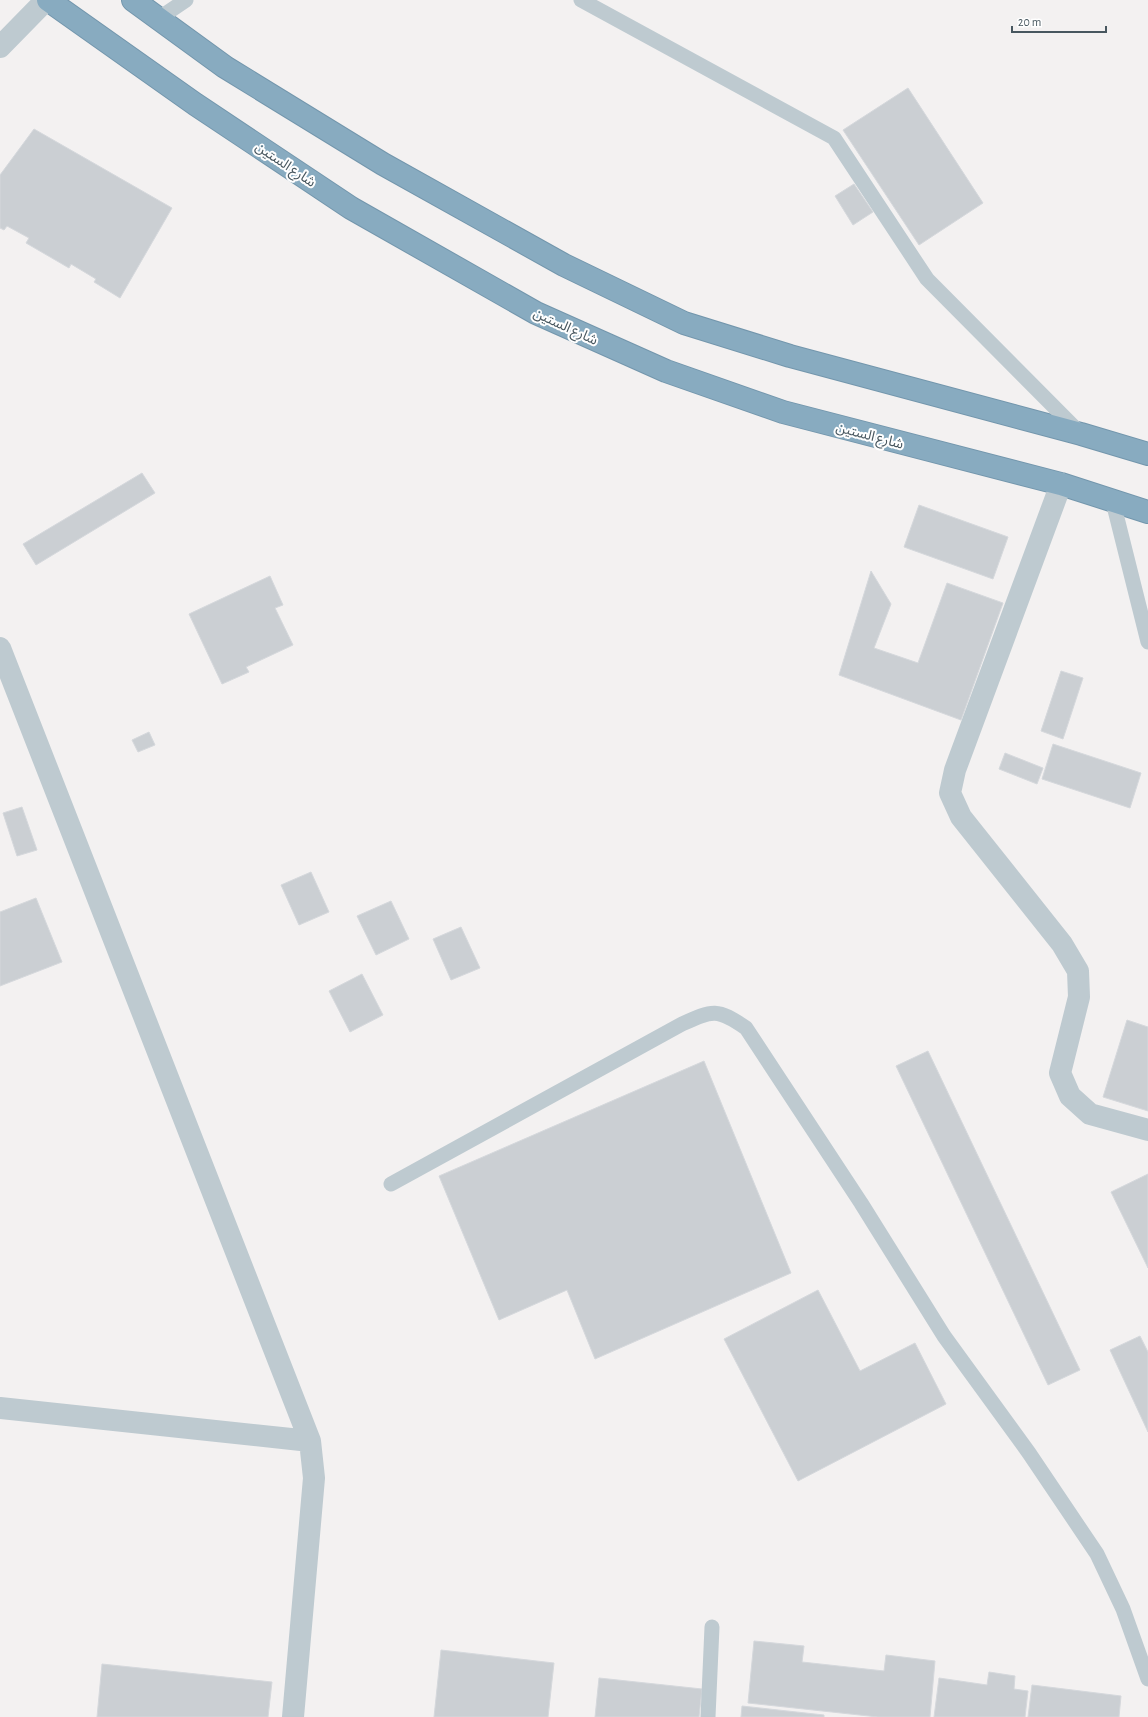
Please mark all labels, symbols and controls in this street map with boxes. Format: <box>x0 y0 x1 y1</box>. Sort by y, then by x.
scale bar <box>1012 8 1106 34</box>
text: 20 m <box>1018 16 1041 28</box>
street label: شارع الستين <box>251 140 318 192</box>
street label: شارع الستين <box>530 306 600 351</box>
street label: شارع الستين <box>834 420 905 455</box>

